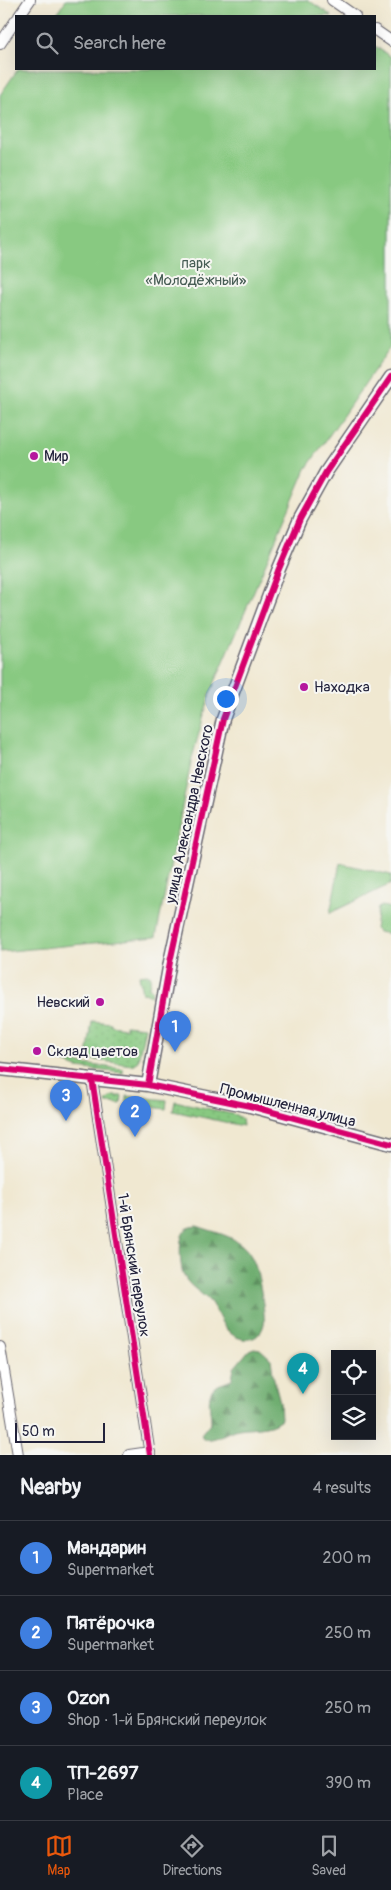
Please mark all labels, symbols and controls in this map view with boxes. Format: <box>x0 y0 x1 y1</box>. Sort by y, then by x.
search box <box>15 15 376 70</box>
icon: search <box>33 29 61 57</box>
text: Search here <box>73 31 166 55</box>
park label: парк «Молодёжный» <box>146 254 247 290</box>
place label: Мир <box>44 447 69 466</box>
marker: Мир <box>28 450 40 462</box>
place label: Находка <box>314 678 370 697</box>
marker: Находка <box>298 681 310 693</box>
your location <box>213 686 239 712</box>
street label: улица Александра Невского <box>161 723 218 906</box>
place label: Невский <box>36 993 90 1012</box>
marker: Невский <box>94 996 106 1008</box>
pin: 1 <box>159 1011 191 1052</box>
place label: Склад цветов <box>47 1042 138 1061</box>
marker: Склад цветов <box>31 1045 43 1057</box>
street label: Промышленная улица <box>218 1079 358 1132</box>
pin: 3 <box>50 1080 82 1121</box>
pin: 2 <box>119 1096 151 1137</box>
street label: 1-й Брянский переулок <box>113 1192 154 1339</box>
map controls <box>331 1350 376 1440</box>
button: locate <box>331 1350 376 1395</box>
pin: 4 <box>287 1353 319 1394</box>
button: layers <box>331 1395 376 1440</box>
scale bar <box>15 1420 105 1443</box>
text: 50 m <box>22 1423 55 1440</box>
text: Nearby <box>20 1474 81 1501</box>
text: 4 results <box>313 1478 371 1498</box>
text: Мандарин <box>67 1536 146 1560</box>
text: 1 <box>33 1548 39 1568</box>
text: 200 m <box>323 1548 371 1568</box>
text: Supermarket <box>67 1560 154 1580</box>
text: Пятёрочка <box>67 1611 155 1635</box>
text: 2 <box>32 1623 40 1643</box>
text: 250 m <box>325 1623 371 1643</box>
text: Supermarket <box>67 1635 154 1655</box>
text: Ozon <box>67 1686 110 1710</box>
text: 3 <box>32 1698 40 1718</box>
text: 250 m <box>325 1698 371 1718</box>
text: Shop · 1-й Брянский переулок <box>67 1710 267 1730</box>
text: ТП-2697 <box>67 1761 139 1785</box>
text: 4 <box>31 1773 41 1793</box>
text: 390 m <box>325 1773 371 1793</box>
text: Place <box>67 1785 103 1805</box>
tab: Map <box>45 1832 73 1879</box>
tab: Directions <box>162 1832 222 1879</box>
tab: Saved <box>311 1832 346 1879</box>

